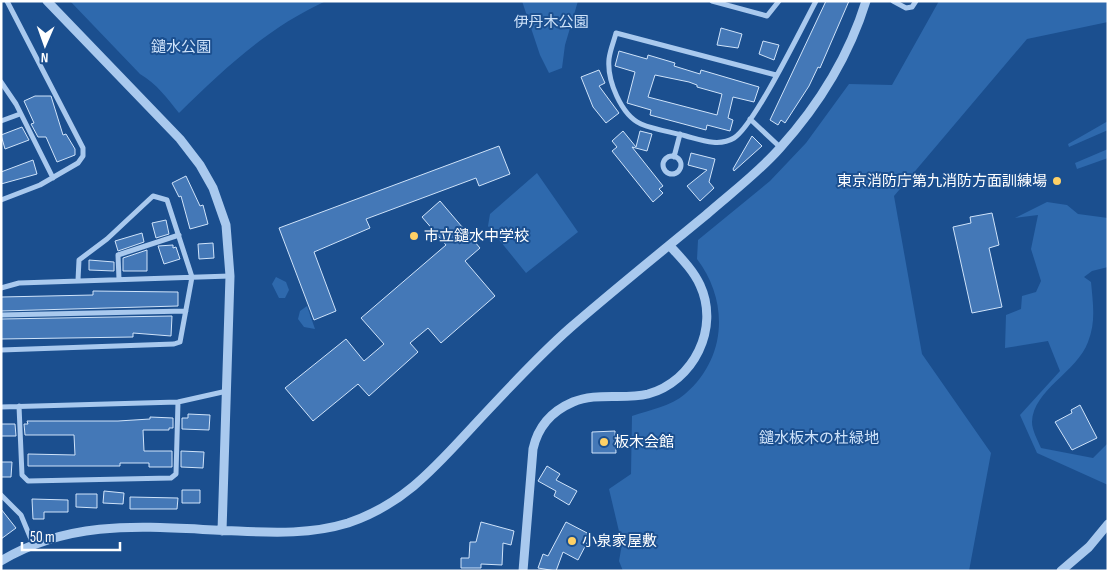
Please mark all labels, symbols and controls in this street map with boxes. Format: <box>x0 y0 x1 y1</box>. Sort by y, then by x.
park label: 伊丹木公園 <box>513 13 589 32</box>
north arrow <box>20 20 70 70</box>
park label: 鑓水公園 <box>151 38 211 57</box>
text: N <box>41 49 49 66</box>
place label: 東京消防庁第九消防方面訓練場 <box>837 172 1047 191</box>
marker: 東京消防庁第九消防方面訓練場 <box>1051 175 1063 187</box>
place label: 市立鑓水中学校 <box>424 227 529 246</box>
marker: 市立鑓水中学校 <box>408 230 420 242</box>
park label: 鑓水板木の杜緑地 <box>759 429 879 448</box>
place label: 板木会館 <box>614 433 674 452</box>
marker: 板木会館 <box>598 436 610 448</box>
scale bar <box>22 520 120 552</box>
text: 50 m <box>30 528 55 547</box>
place label: 小泉家屋敷 <box>582 532 657 551</box>
marker: 小泉家屋敷 <box>566 535 578 547</box>

